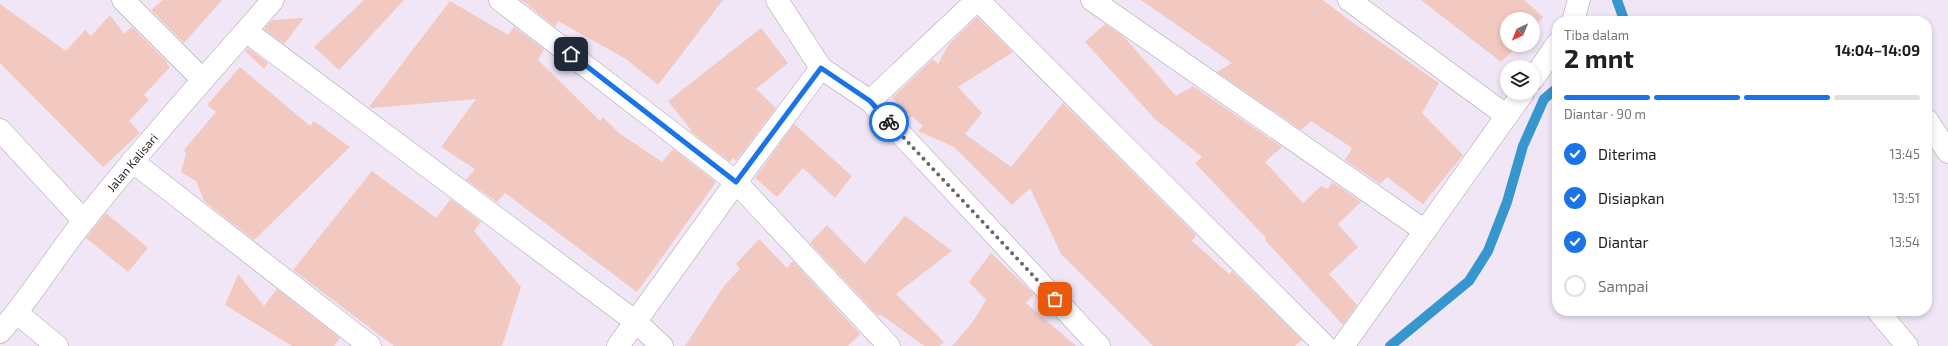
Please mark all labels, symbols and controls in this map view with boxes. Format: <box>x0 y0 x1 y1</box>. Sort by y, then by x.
north arrow <box>1500 12 1540 52</box>
map controls <box>1500 12 1540 100</box>
text: Tiba dalam <box>1564 27 1629 43</box>
pin <box>554 37 588 71</box>
text: 14:04–14:09 <box>1835 41 1920 59</box>
text: 2 mnt <box>1564 42 1634 73</box>
icon: home <box>560 43 582 65</box>
button: layers <box>1500 60 1540 100</box>
courier <box>869 102 909 142</box>
text: Diantar · 90 m <box>1564 106 1646 122</box>
icon: bike <box>878 111 900 133</box>
street label: Jalan Kalisari <box>104 131 160 194</box>
icon: check <box>1564 143 1586 165</box>
text: Diterima <box>1598 145 1657 163</box>
text: 13:45 <box>1890 146 1920 162</box>
icon: check <box>1564 187 1586 209</box>
text: Disiapkan <box>1598 189 1665 207</box>
text: 13:51 <box>1892 190 1920 206</box>
icon: check <box>1564 231 1586 253</box>
text: Diantar <box>1598 233 1649 251</box>
text: 13:54 <box>1890 234 1920 250</box>
text: Sampai <box>1598 277 1648 295</box>
pin <box>1038 282 1072 316</box>
icon: bag <box>1044 288 1066 310</box>

